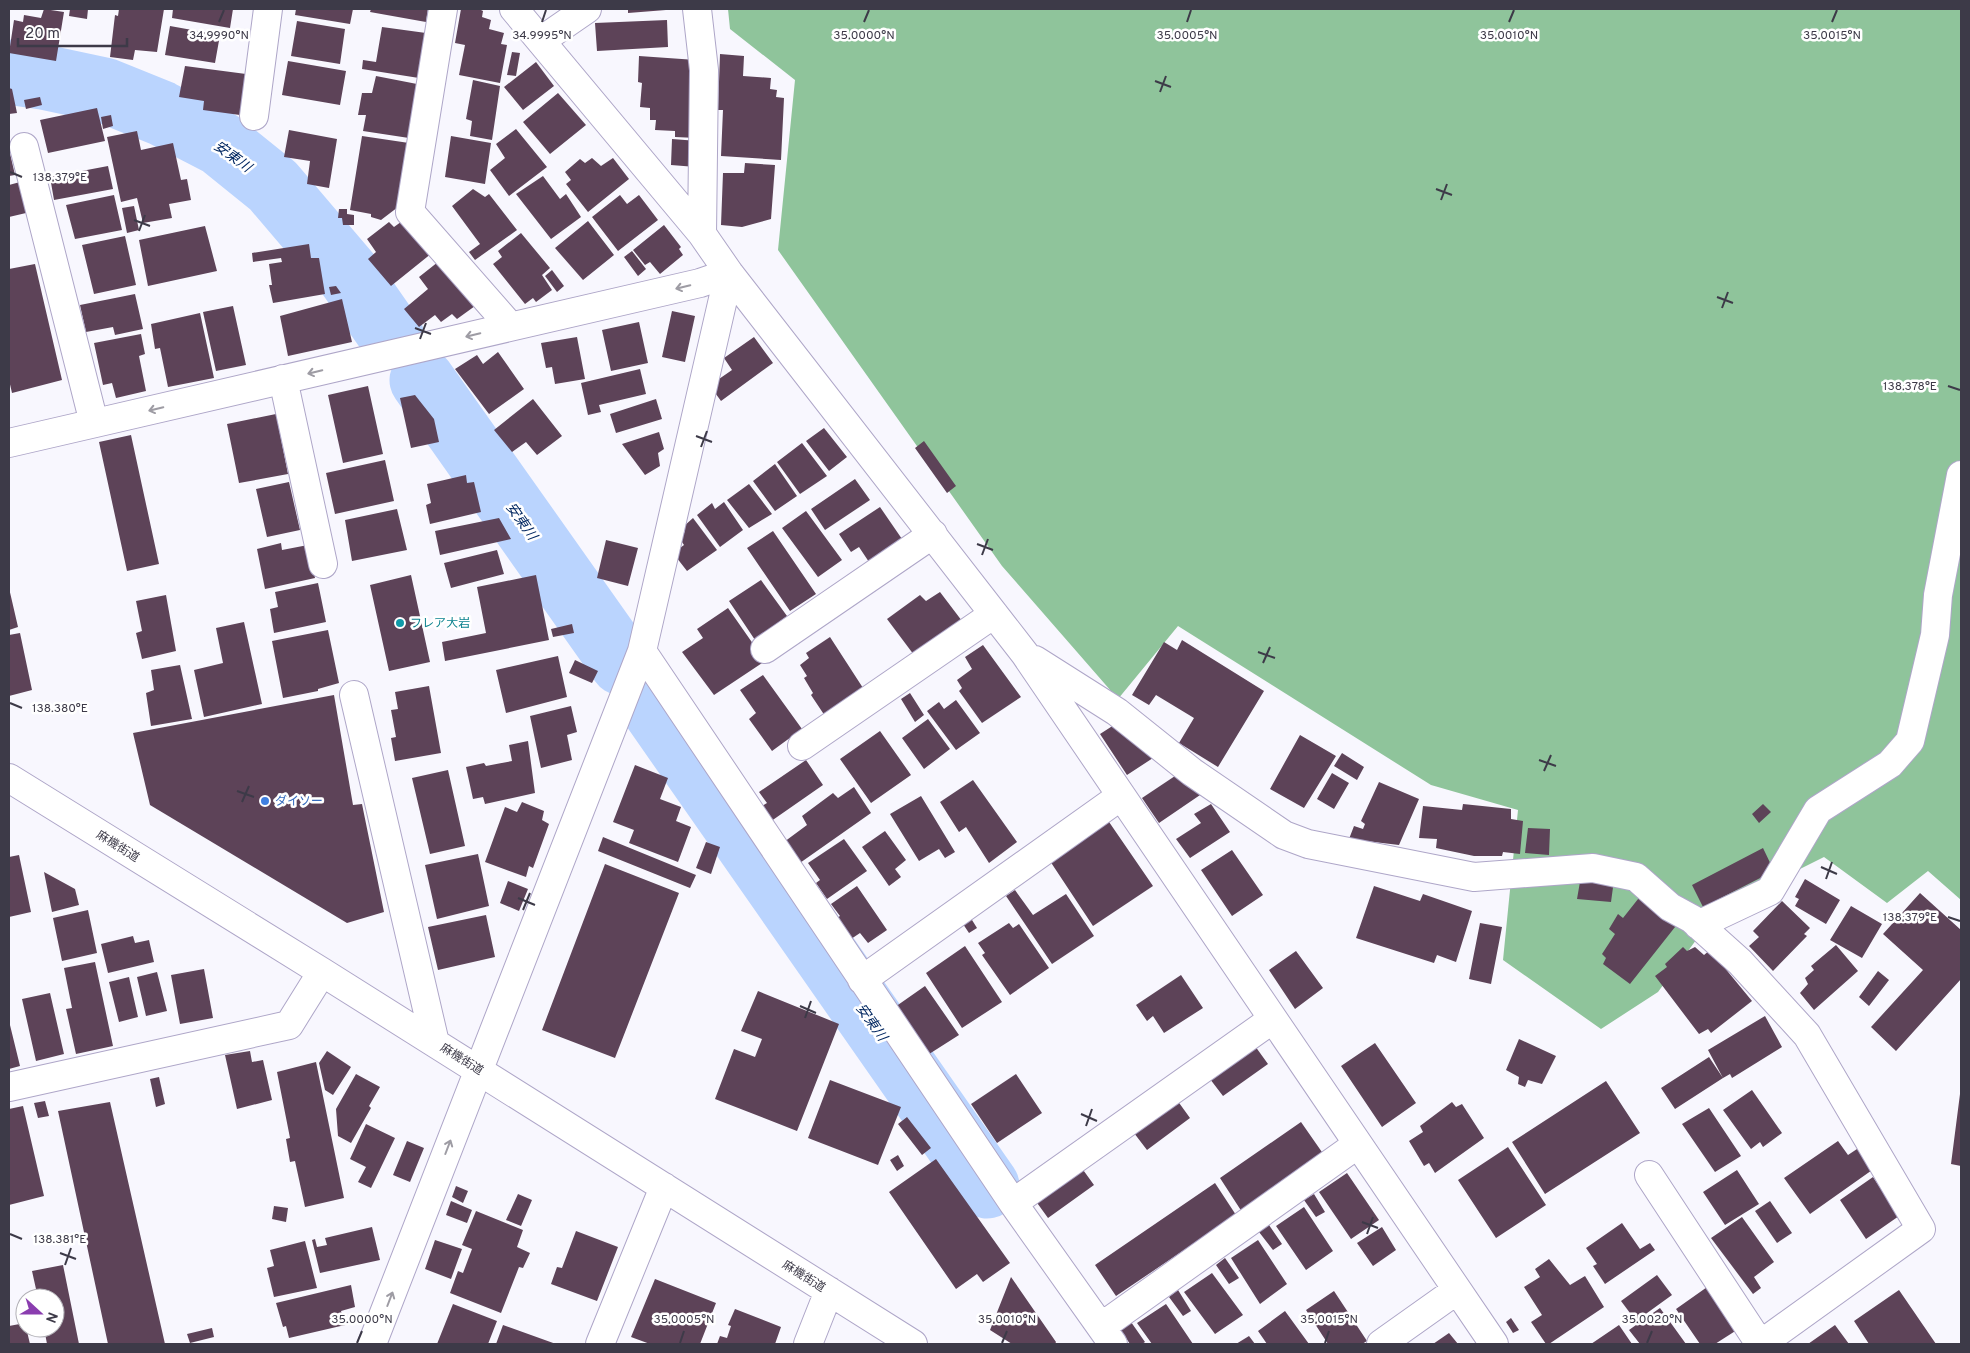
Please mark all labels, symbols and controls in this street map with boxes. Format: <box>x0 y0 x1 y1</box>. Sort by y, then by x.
scale bar <box>18 15 126 47</box>
text: 20 m <box>25 25 60 44</box>
text: 34.9990°N <box>189 28 249 44</box>
text: 34.9995°N <box>512 28 572 44</box>
text: 35.0000°N <box>833 28 895 44</box>
text: 35.0005°N <box>1156 28 1218 44</box>
text: 35.0010°N <box>1480 28 1538 44</box>
text: 35.0015°N <box>1803 28 1861 44</box>
water label: 安東川 <box>210 138 256 178</box>
text: 138.379°E <box>33 170 87 186</box>
one-way arrow <box>675 283 691 292</box>
one-way arrow <box>465 331 481 340</box>
one-way arrow <box>307 368 323 377</box>
text: 138.378°E <box>1883 379 1937 395</box>
one-way arrow <box>149 404 165 414</box>
water label: 安東川 <box>502 500 541 546</box>
place label: フレア大岩 <box>410 616 470 632</box>
marker: フレア大岩 <box>394 617 406 629</box>
text: 138.380°E <box>32 701 88 717</box>
place label: ダイソー <box>275 794 323 810</box>
marker: ダイソー <box>259 795 271 807</box>
street label: 麻機街道 <box>93 827 142 866</box>
text: 138.379°E <box>1883 910 1937 926</box>
water label: 安東川 <box>852 1001 891 1047</box>
street label: 麻機街道 <box>437 1040 486 1079</box>
one-way arrow <box>444 1140 453 1155</box>
text: 138.381°E <box>34 1232 86 1248</box>
street label: 麻機街道 <box>779 1257 828 1296</box>
north arrow <box>15 1288 65 1338</box>
one-way arrow <box>386 1292 395 1307</box>
text: N <box>41 1309 60 1325</box>
text: 35.0000°N <box>331 1312 393 1328</box>
text: 35.0005°N <box>653 1312 715 1328</box>
text: 35.0010°N <box>978 1312 1036 1328</box>
text: 35.0015°N <box>1300 1312 1358 1328</box>
text: 35.0020°N <box>1621 1312 1683 1328</box>

